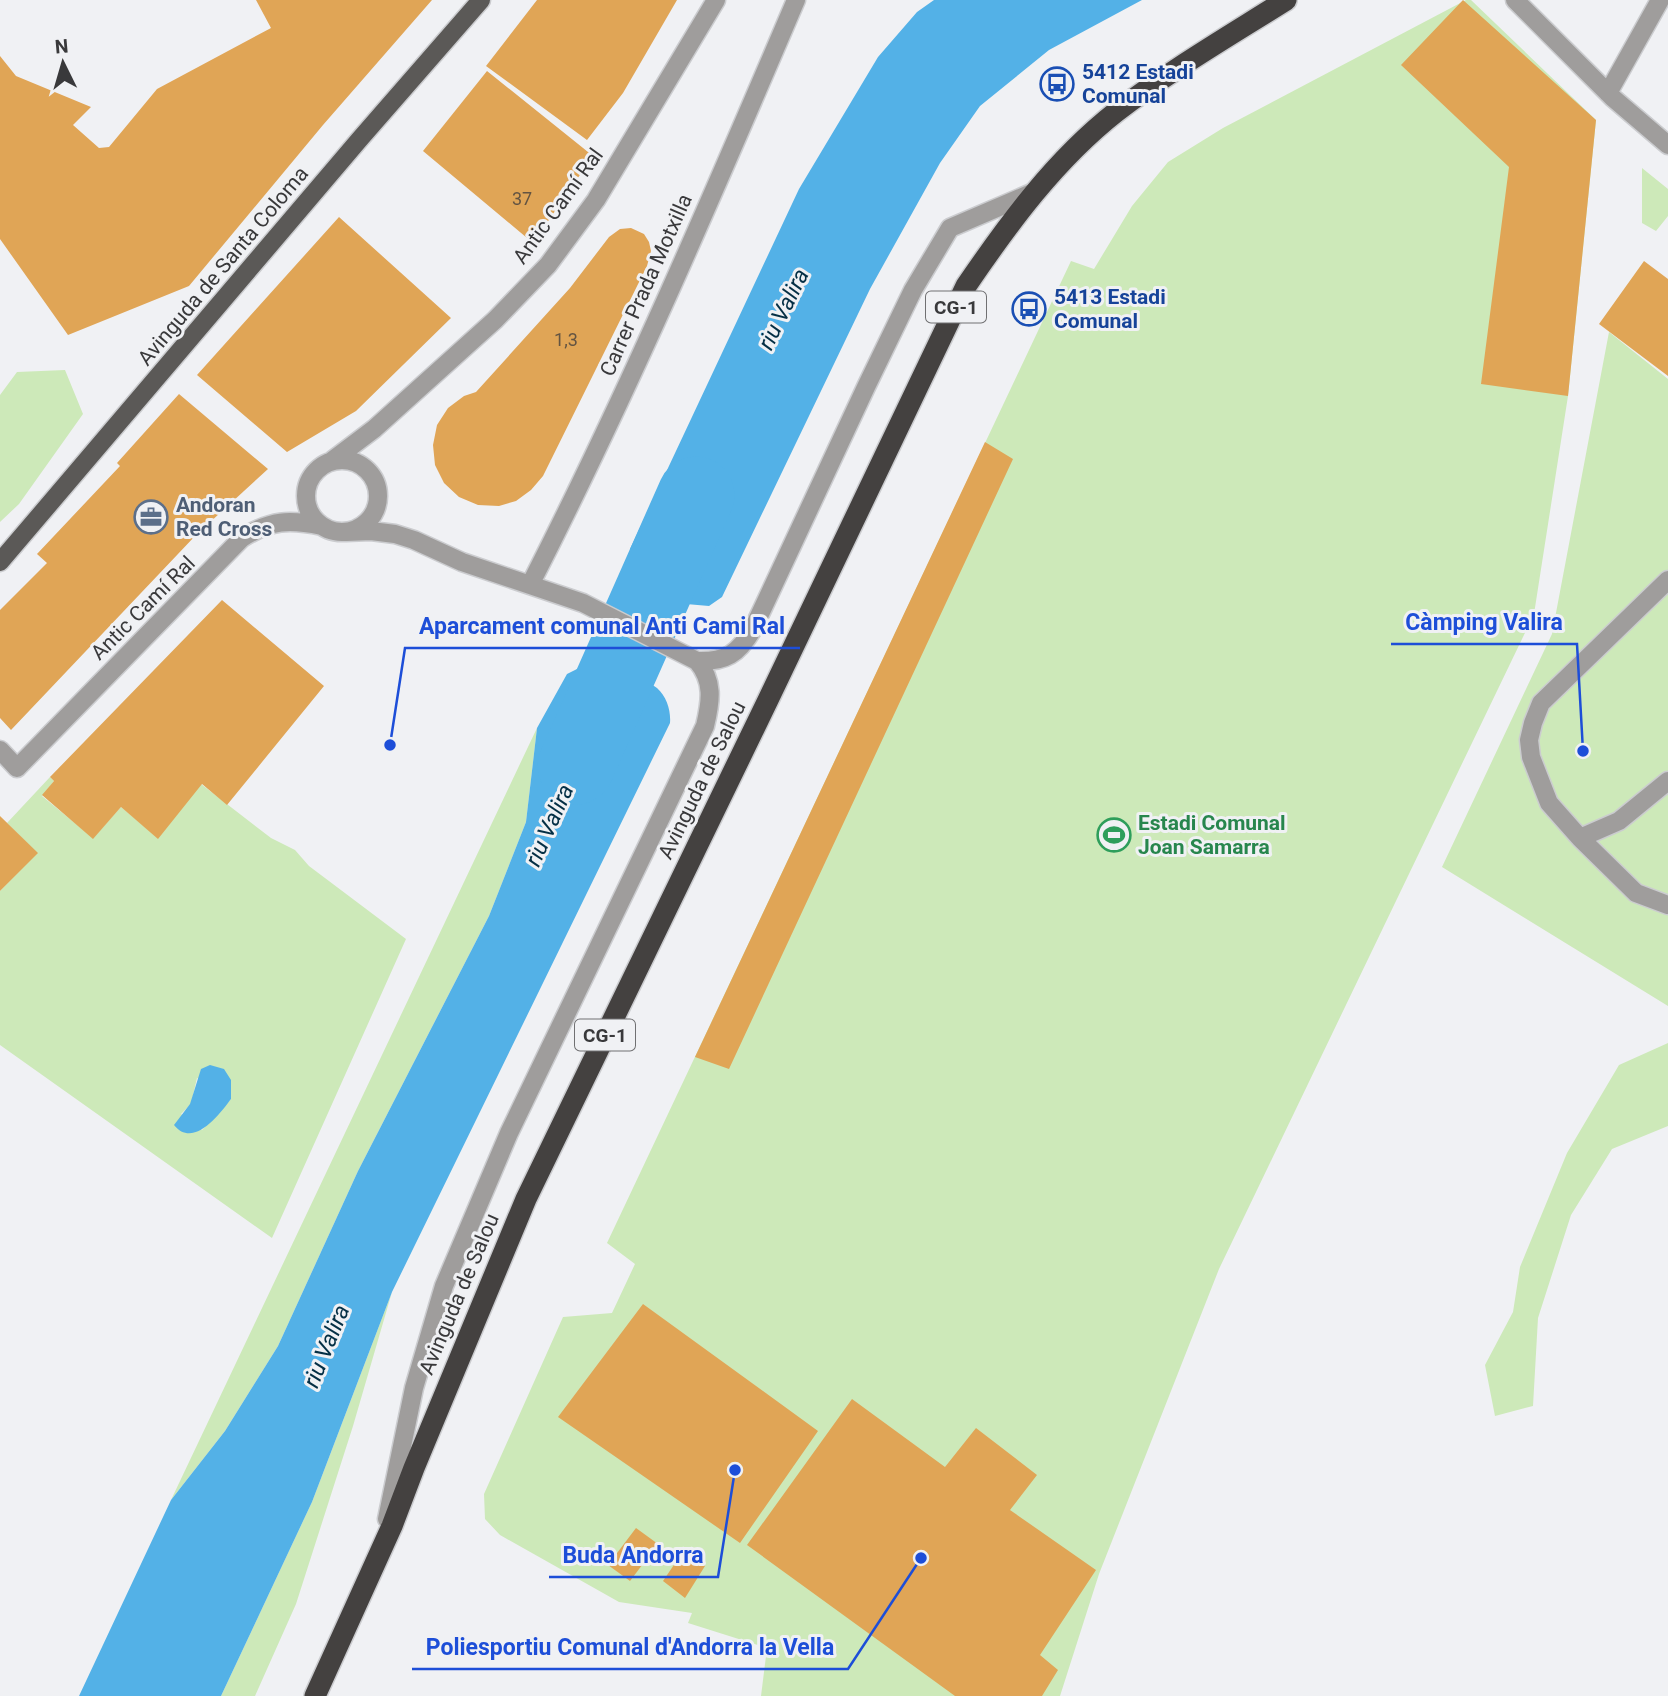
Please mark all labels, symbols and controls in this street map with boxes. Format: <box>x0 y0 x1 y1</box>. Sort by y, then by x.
north arrow <box>28 28 98 98</box>
text: N <box>54 35 69 59</box>
place label: 5412 Estadi Comunal <box>1082 60 1194 108</box>
bus stop icon: 5412 Estadi Comunal <box>1038 65 1076 103</box>
street label: Antic Camí Ral <box>508 144 608 268</box>
street label: Avinguda de Santa Coloma <box>133 162 313 370</box>
house number: 37 <box>512 188 532 209</box>
street label: Carrer Prada Motxilla <box>595 190 697 380</box>
water label: riu Valira <box>752 264 815 354</box>
place label: 5413 Estadi Comunal <box>1054 285 1166 333</box>
bus stop icon: 5413 Estadi Comunal <box>1010 290 1048 328</box>
road number: CG-1 <box>926 292 986 322</box>
house number: 1,3 <box>554 329 578 350</box>
place label: Andoran Red Cross <box>176 493 273 541</box>
office icon: Andoran Red Cross <box>132 498 170 536</box>
street label: Antic Camí Ral <box>86 551 200 665</box>
callout: Càmping Valira <box>1391 600 1577 644</box>
callout: Aparcament comunal Anti Cami Ral <box>405 604 800 648</box>
text: Càmping Valira <box>1405 609 1563 636</box>
text: Aparcament comunal Anti Cami Ral <box>419 613 785 640</box>
street label: Avinguda de Salou <box>653 697 751 863</box>
water label: riu Valira <box>519 780 579 870</box>
place label: Estadi Comunal Joan Samarra <box>1138 811 1286 859</box>
sports icon: Estadi Comunal Joan Samarra <box>1095 816 1133 854</box>
road number: CG-1 <box>575 1020 635 1050</box>
street label: Avinguda de Salou <box>414 1210 504 1378</box>
water label: riu Valira <box>298 1301 355 1392</box>
callout: Buda Andorra <box>549 1533 718 1577</box>
text: Buda Andorra <box>562 1542 704 1569</box>
callout: Poliesportiu Comunal d'Andorra la Vella <box>412 1625 848 1669</box>
text: Poliesportiu Comunal d'Andorra la Vella <box>426 1634 834 1661</box>

